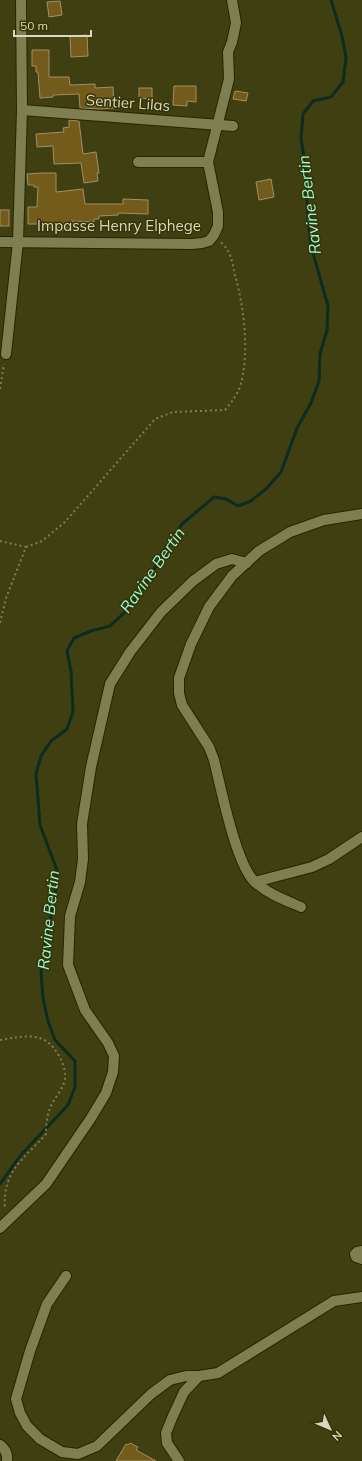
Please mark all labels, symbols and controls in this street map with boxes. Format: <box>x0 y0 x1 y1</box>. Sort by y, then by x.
scale bar <box>14 12 91 38</box>
text: 50 m <box>20 18 48 33</box>
street label: Sentier Lilas <box>85 90 171 115</box>
water label: Ravine Bertin <box>293 154 325 256</box>
street label: Impasse Henry Elphege <box>37 216 201 235</box>
water label: Ravine Bertin <box>115 523 189 617</box>
water label: Ravine Bertin <box>33 869 63 971</box>
north arrow <box>310 1409 350 1449</box>
text: N <box>329 1428 345 1444</box>

